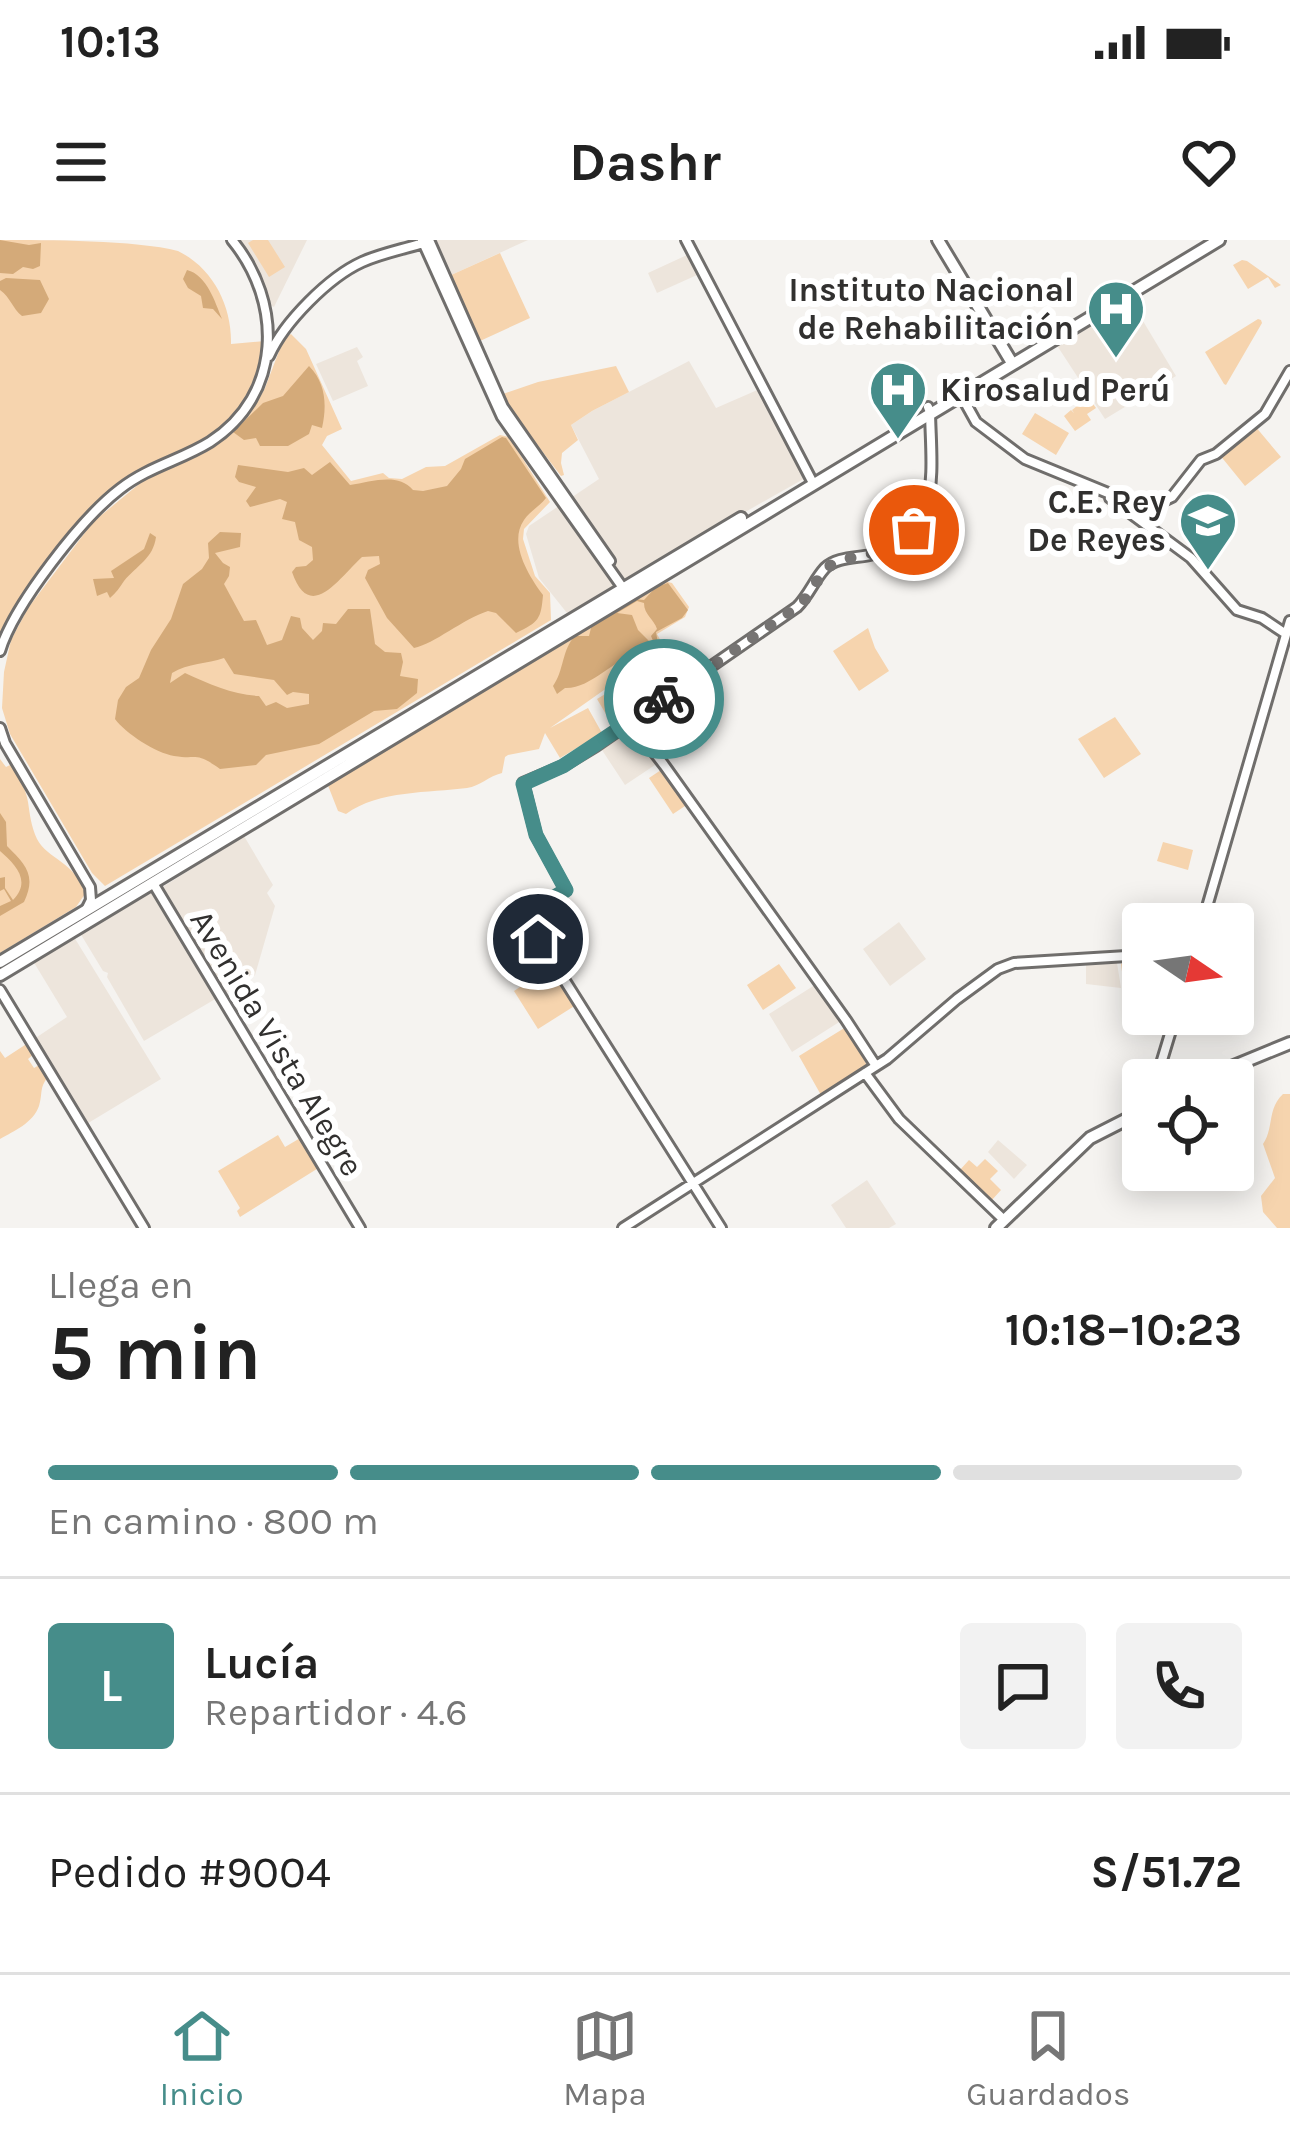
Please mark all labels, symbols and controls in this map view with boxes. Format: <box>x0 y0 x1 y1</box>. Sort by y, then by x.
text: 10:13 <box>60 16 161 68</box>
icon: menu <box>48 129 114 195</box>
icon: heart <box>1176 129 1242 195</box>
text: Dashr <box>569 130 721 194</box>
place label: Instituto Nacional de Rehabilitación <box>789 271 1074 347</box>
hospital icon: Instituto Nacional de Rehabilitación <box>1085 278 1147 360</box>
hospital icon: Kirosalud Perú <box>867 359 929 441</box>
place label: Kirosalud Perú <box>940 371 1170 409</box>
pin <box>863 479 965 581</box>
place label: C.E. Rey De Reyes <box>1027 483 1166 559</box>
school or university icon: C.E. Rey De Reyes <box>1177 490 1239 572</box>
icon: bag <box>881 497 947 563</box>
courier <box>604 639 724 759</box>
icon: bike <box>631 666 697 732</box>
pin <box>487 888 589 990</box>
street label: Avenida Vista Alegre <box>182 903 372 1183</box>
north arrow <box>1122 903 1254 1035</box>
map controls <box>1122 903 1254 1191</box>
icon: home <box>505 906 571 972</box>
button: locate <box>1122 1059 1254 1191</box>
text: Llega en <box>48 1262 194 1308</box>
text: 10:18–10:23 <box>1005 1304 1242 1356</box>
text: 5 min <box>48 1307 261 1399</box>
text: En camino · 800 m <box>48 1498 379 1544</box>
button: chat <box>960 1623 1086 1749</box>
button: phone <box>1116 1623 1242 1749</box>
text: Lucía <box>204 1637 319 1689</box>
text: L <box>100 1660 122 1712</box>
text: Repartidor · 4.6 <box>204 1689 468 1735</box>
text: Pedido #9004 <box>48 1846 331 1898</box>
text: S/51.72 <box>1091 1846 1242 1898</box>
tab: Inicio <box>160 2003 244 2113</box>
tab: Mapa <box>563 2003 647 2113</box>
tab: Guardados <box>966 2003 1130 2113</box>

